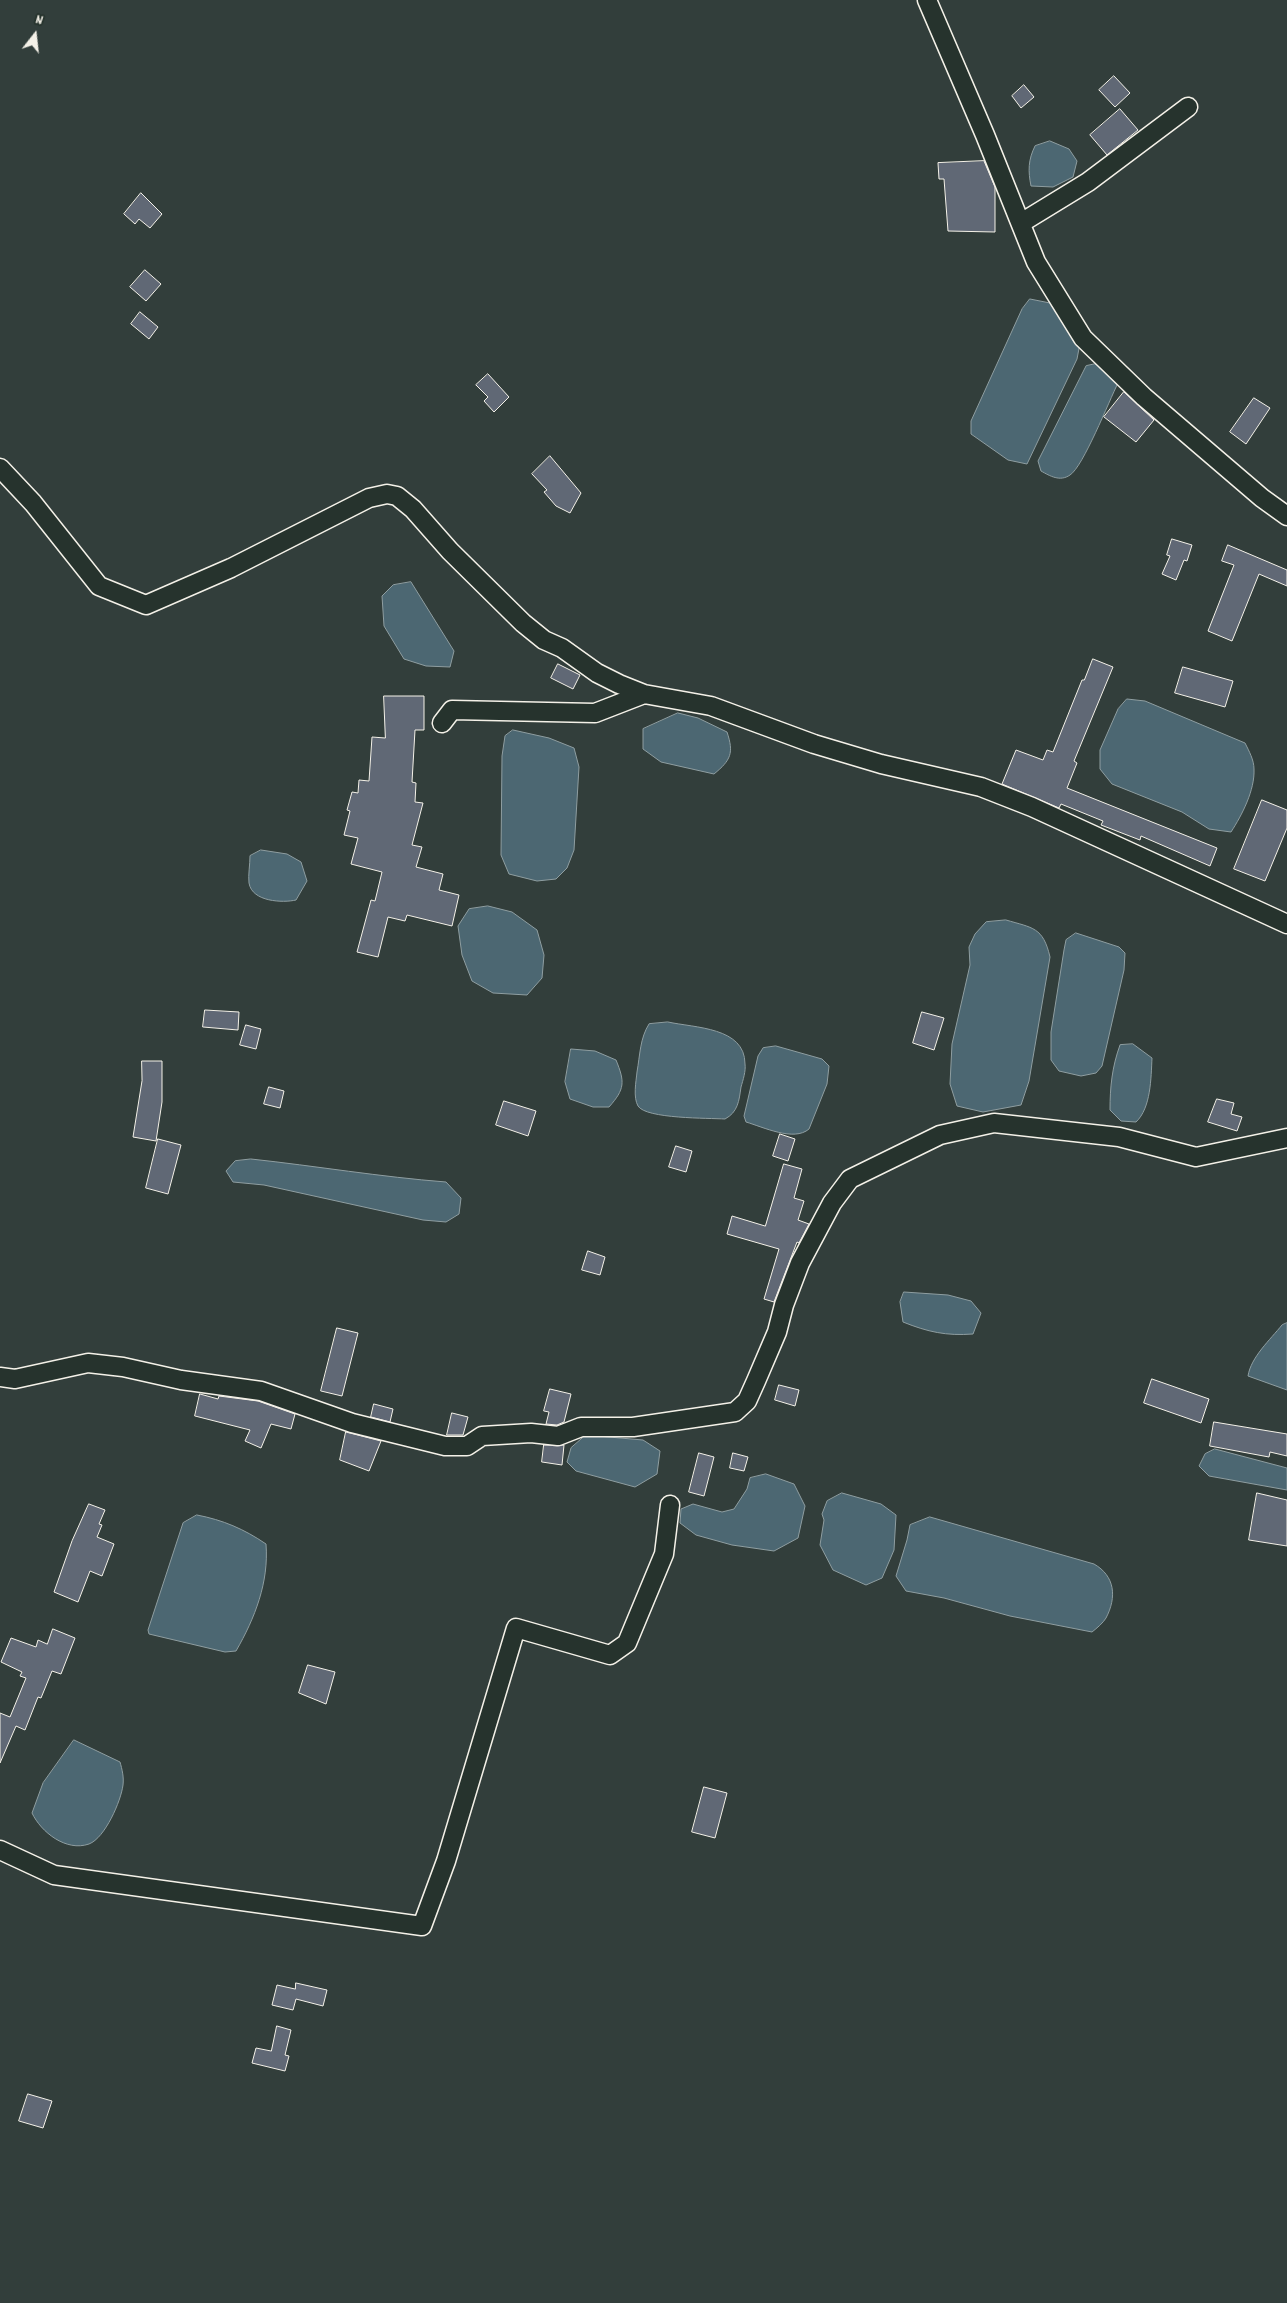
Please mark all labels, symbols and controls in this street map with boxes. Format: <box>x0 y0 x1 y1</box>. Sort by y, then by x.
north arrow <box>10 10 60 60</box>
text: N <box>33 10 45 31</box>

